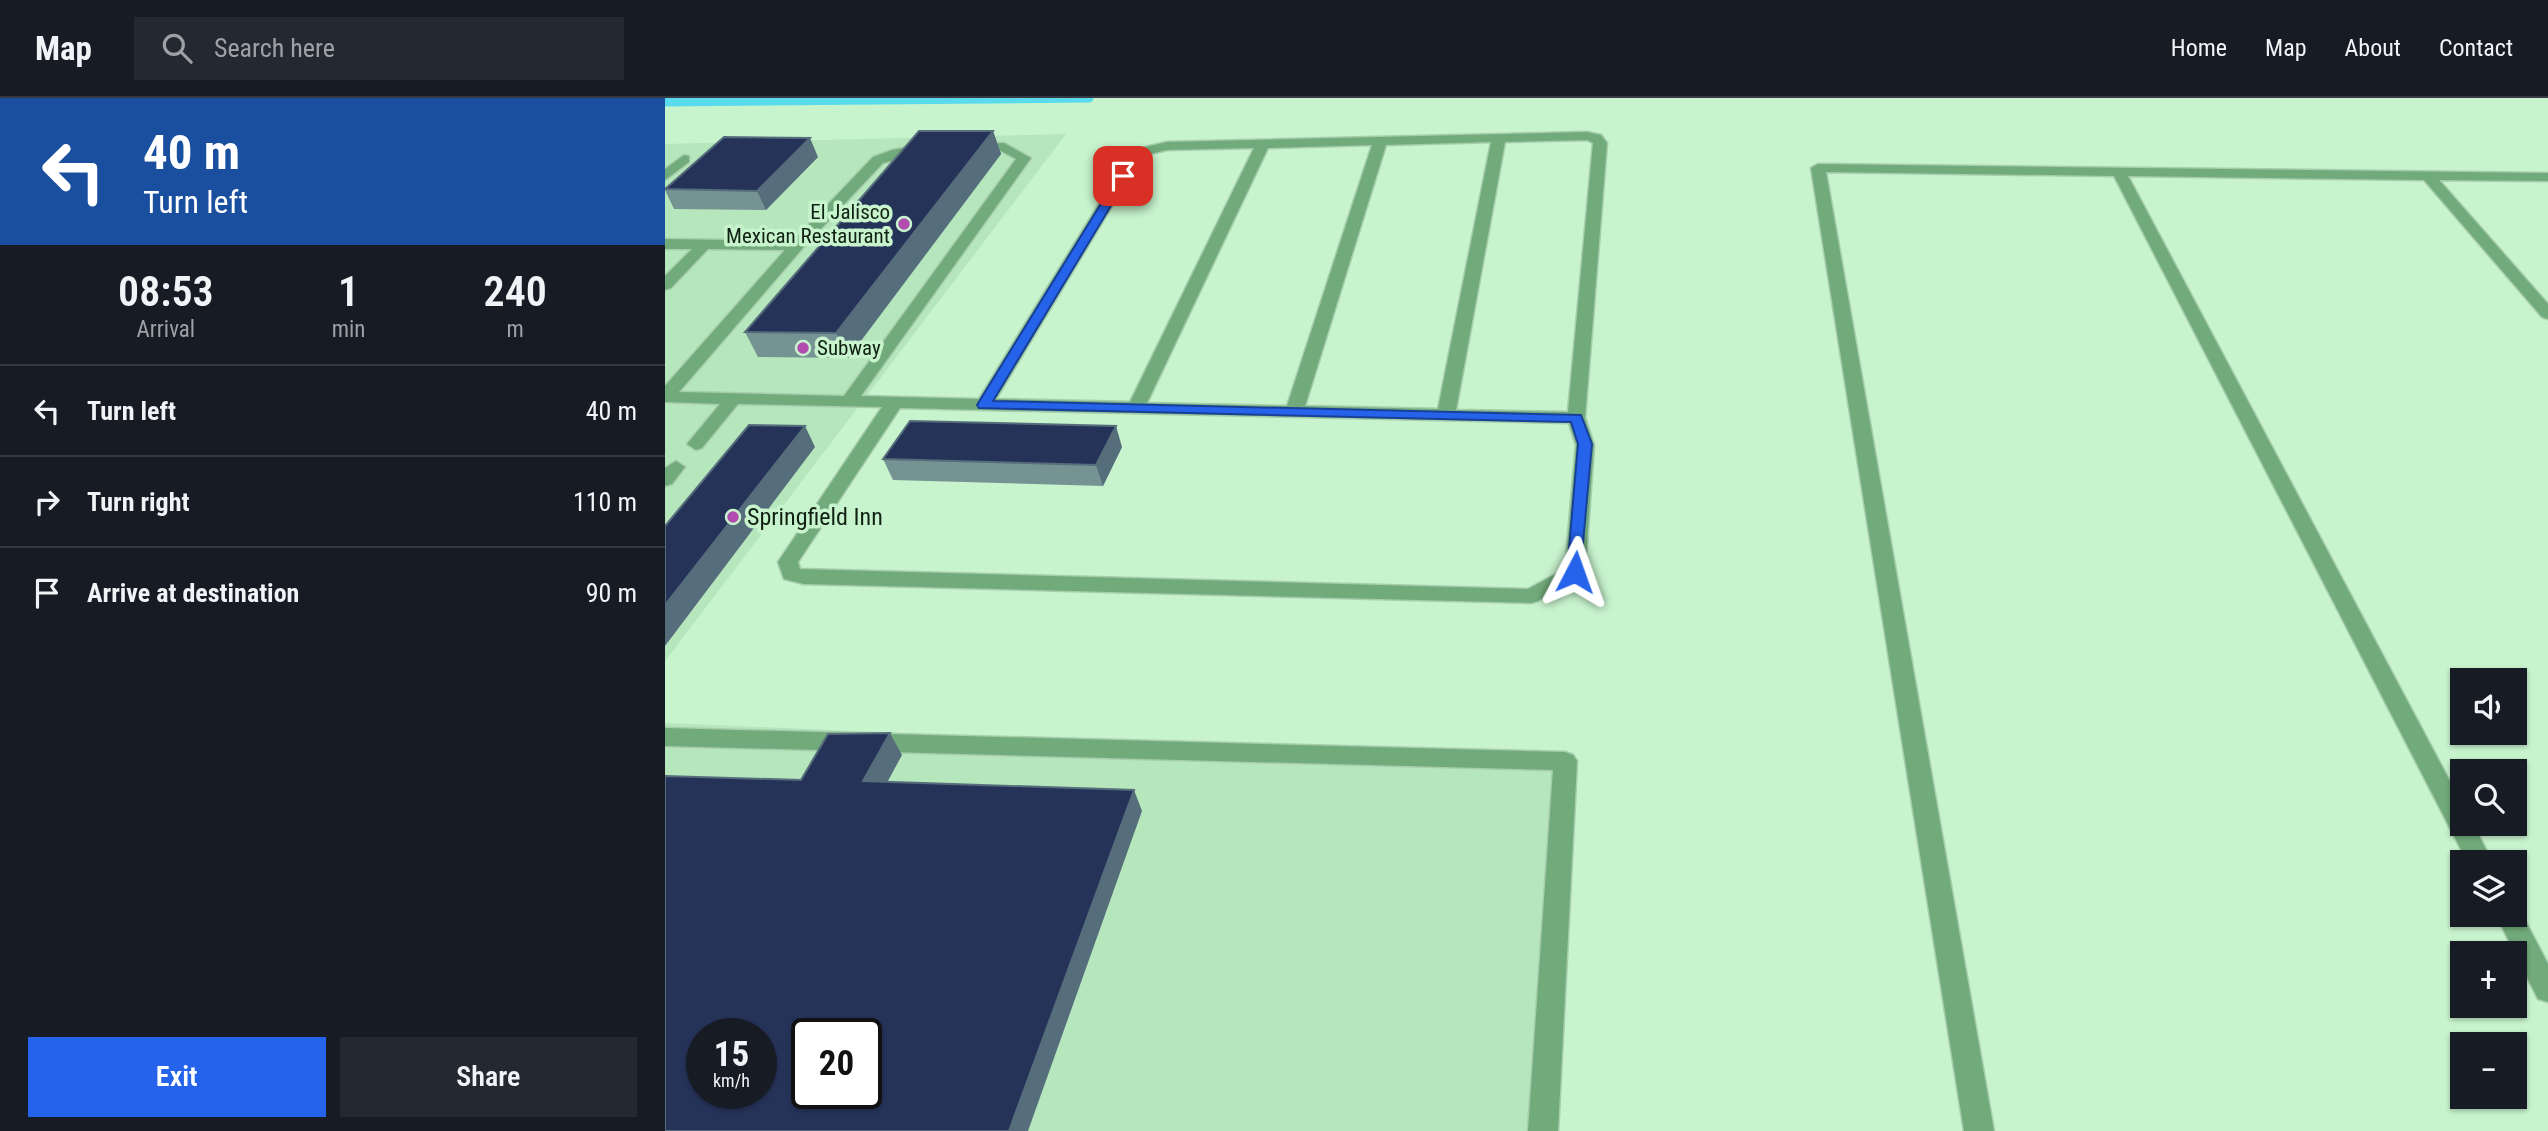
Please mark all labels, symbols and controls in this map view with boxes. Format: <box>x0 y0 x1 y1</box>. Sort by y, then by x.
search box <box>134 17 624 80</box>
text: Map <box>35 29 92 68</box>
icon: search <box>158 29 196 67</box>
text: Search here <box>214 33 335 63</box>
text: Home <box>2171 34 2227 62</box>
text: Map <box>2265 34 2307 62</box>
text: About <box>2345 34 2401 62</box>
text: Contact <box>2439 34 2513 62</box>
text: 40 m <box>143 124 240 181</box>
icon: left <box>28 126 119 217</box>
pin <box>1093 146 1153 206</box>
icon: arrive <box>1104 157 1142 195</box>
text: Turn left <box>143 183 248 221</box>
place label: El Jalisco Mexican Restaurant <box>726 200 890 248</box>
marker: El Jalisco Mexican Restaurant <box>896 216 912 232</box>
text: 08:53 <box>118 267 214 316</box>
text: 1 <box>338 267 359 316</box>
text: 240 <box>484 267 547 316</box>
text: Arrival <box>137 316 195 343</box>
text: min <box>332 316 365 343</box>
text: m <box>507 316 524 343</box>
place label: Subway <box>817 336 881 360</box>
marker: Subway <box>795 340 811 356</box>
icon: left <box>28 392 66 430</box>
text: Turn left <box>87 396 176 426</box>
text: 40 m <box>586 396 637 426</box>
icon: right <box>28 483 66 521</box>
text: Turn right <box>87 487 189 517</box>
text: 110 m <box>573 487 637 517</box>
place label: Springfield Inn <box>747 503 883 531</box>
marker: Springfield Inn <box>725 509 741 525</box>
position arrow <box>1538 535 1612 609</box>
icon: arrive <box>28 574 66 612</box>
text: Arrive at destination <box>87 578 299 608</box>
text: 90 m <box>586 578 637 608</box>
map controls <box>2450 668 2527 1109</box>
button: sound <box>2450 668 2527 745</box>
button: search <box>2450 759 2527 836</box>
button: layers <box>2450 850 2527 927</box>
button: + <box>2450 941 2527 1018</box>
speed limit sign: 20 <box>791 1018 882 1109</box>
button: − <box>2450 1032 2527 1109</box>
text: 15 <box>714 1034 749 1075</box>
button: Exit <box>28 1037 326 1117</box>
button: Share <box>340 1037 637 1117</box>
text: km/h <box>713 1070 750 1091</box>

